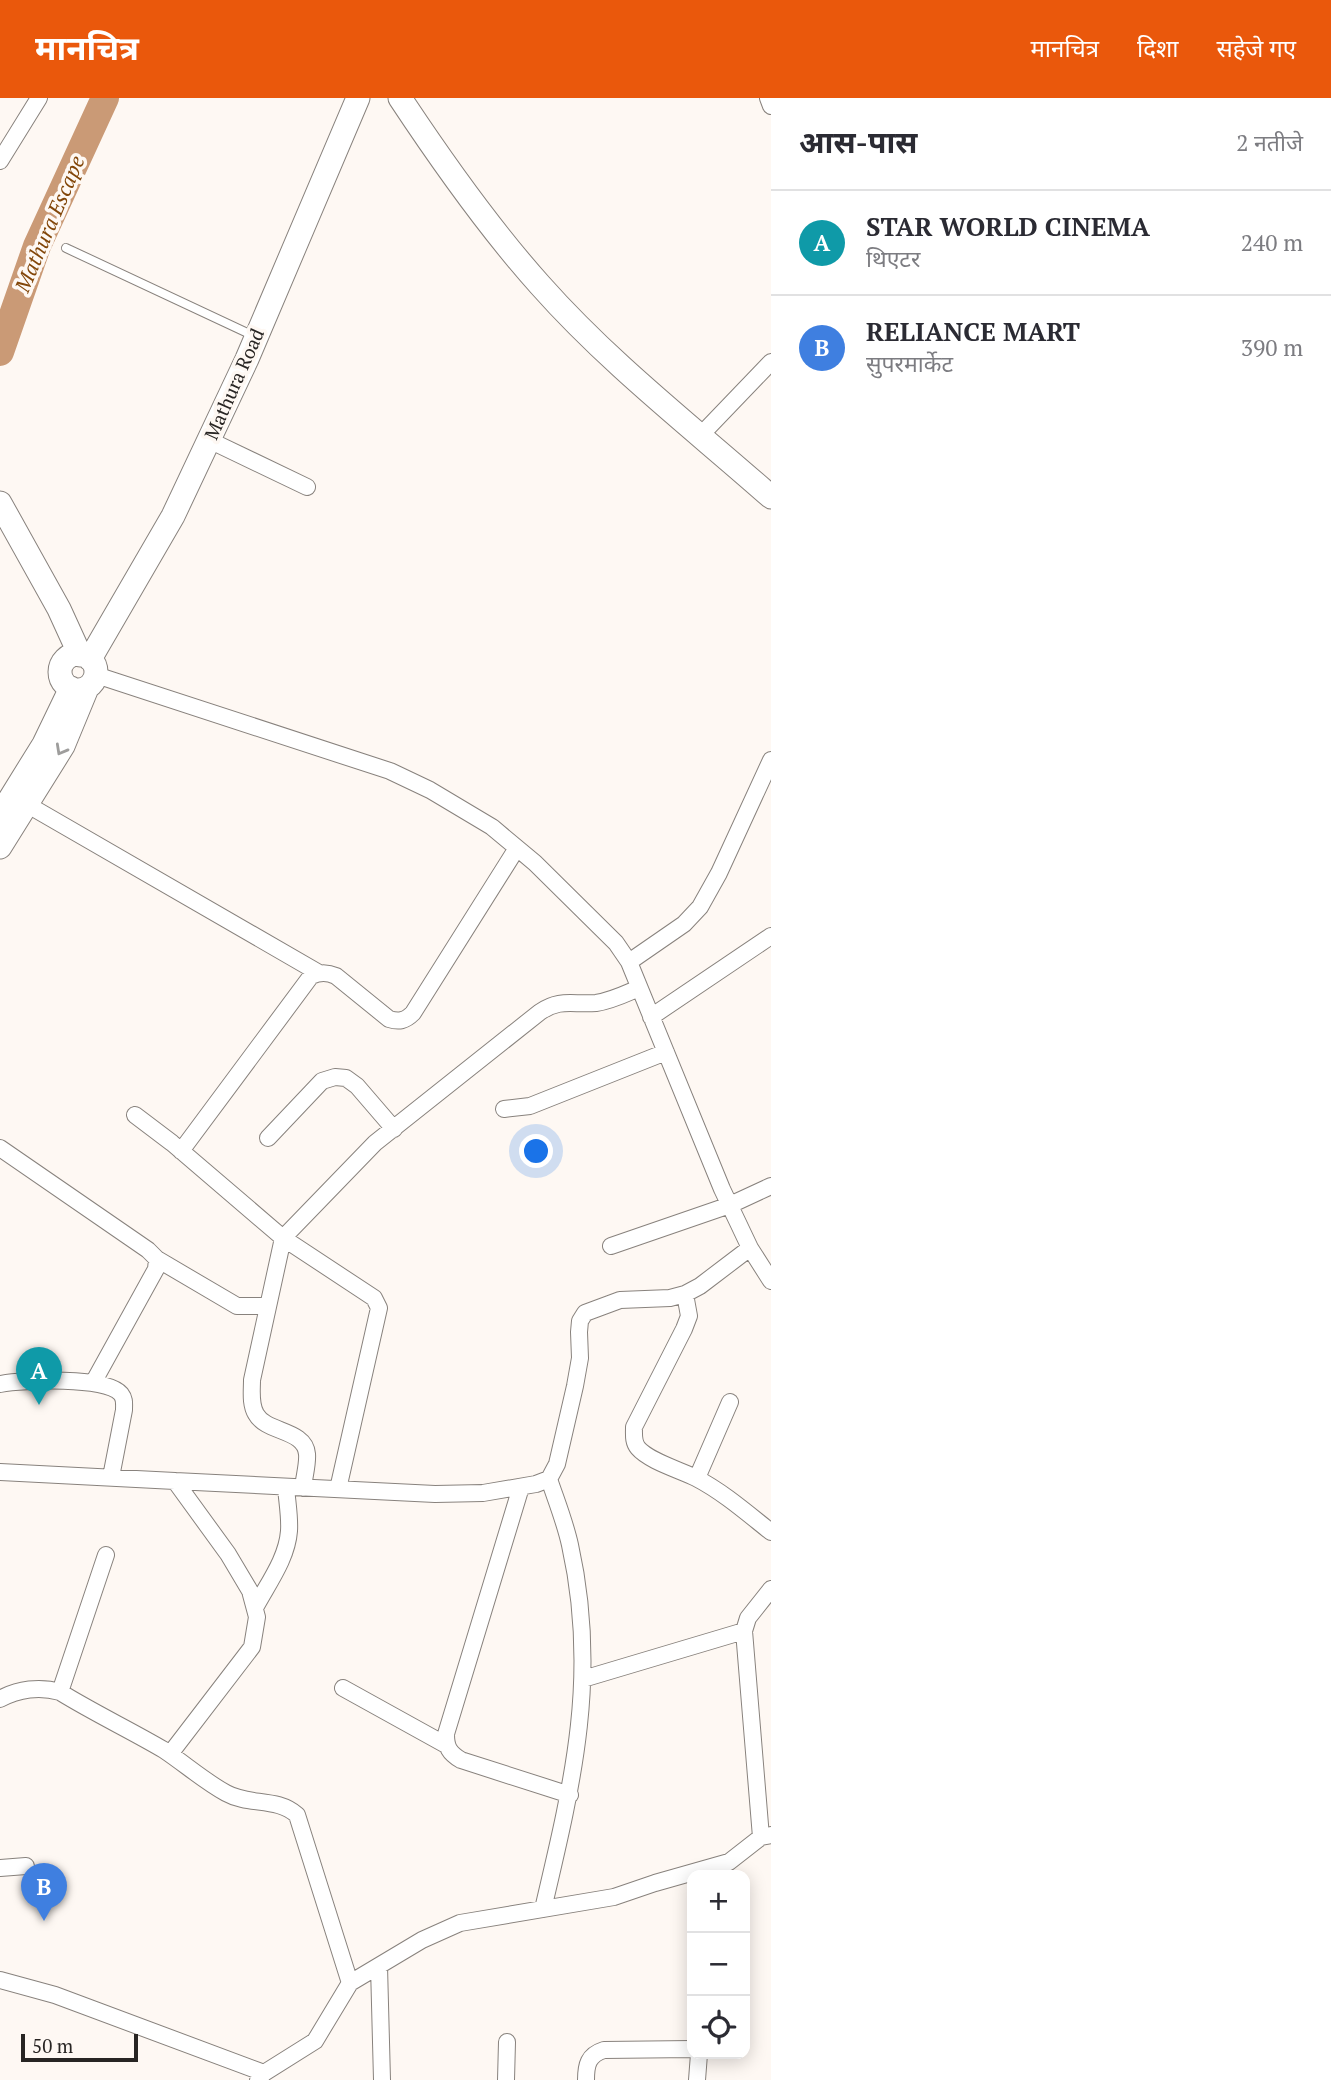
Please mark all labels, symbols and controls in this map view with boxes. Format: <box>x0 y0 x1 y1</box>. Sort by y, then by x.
text: मानचित्र <box>35 26 139 69</box>
text: मानचित्र <box>1031 32 1099 64</box>
text: दिशा <box>1137 32 1179 64</box>
text: सहेजे गए <box>1217 32 1296 64</box>
text: आस-पास <box>799 122 917 162</box>
text: 2 नतीजे <box>1236 127 1303 158</box>
water label: Mathura Escape <box>7 151 91 297</box>
text: STAR WORLD CINEMA <box>866 209 1150 243</box>
text: A <box>814 227 830 258</box>
text: 240 m <box>1241 227 1303 258</box>
text: थिएटर <box>866 243 920 274</box>
text: RELIANCE MART <box>866 314 1080 348</box>
street label: Mathura Road <box>198 324 269 443</box>
text: B <box>815 332 829 363</box>
text: 390 m <box>1241 332 1303 363</box>
text: सुपरमार्केट <box>866 348 953 379</box>
one-way arrow <box>55 743 69 756</box>
your location <box>519 1134 553 1168</box>
pin: A <box>16 1347 62 1405</box>
pin: B <box>21 1863 67 1921</box>
map controls <box>687 1870 750 2059</box>
button: + <box>687 1870 750 1933</box>
button: − <box>687 1933 750 1996</box>
button: locate <box>687 1996 750 2059</box>
scale bar <box>21 2031 138 2063</box>
text: 50 m <box>32 2033 73 2058</box>

